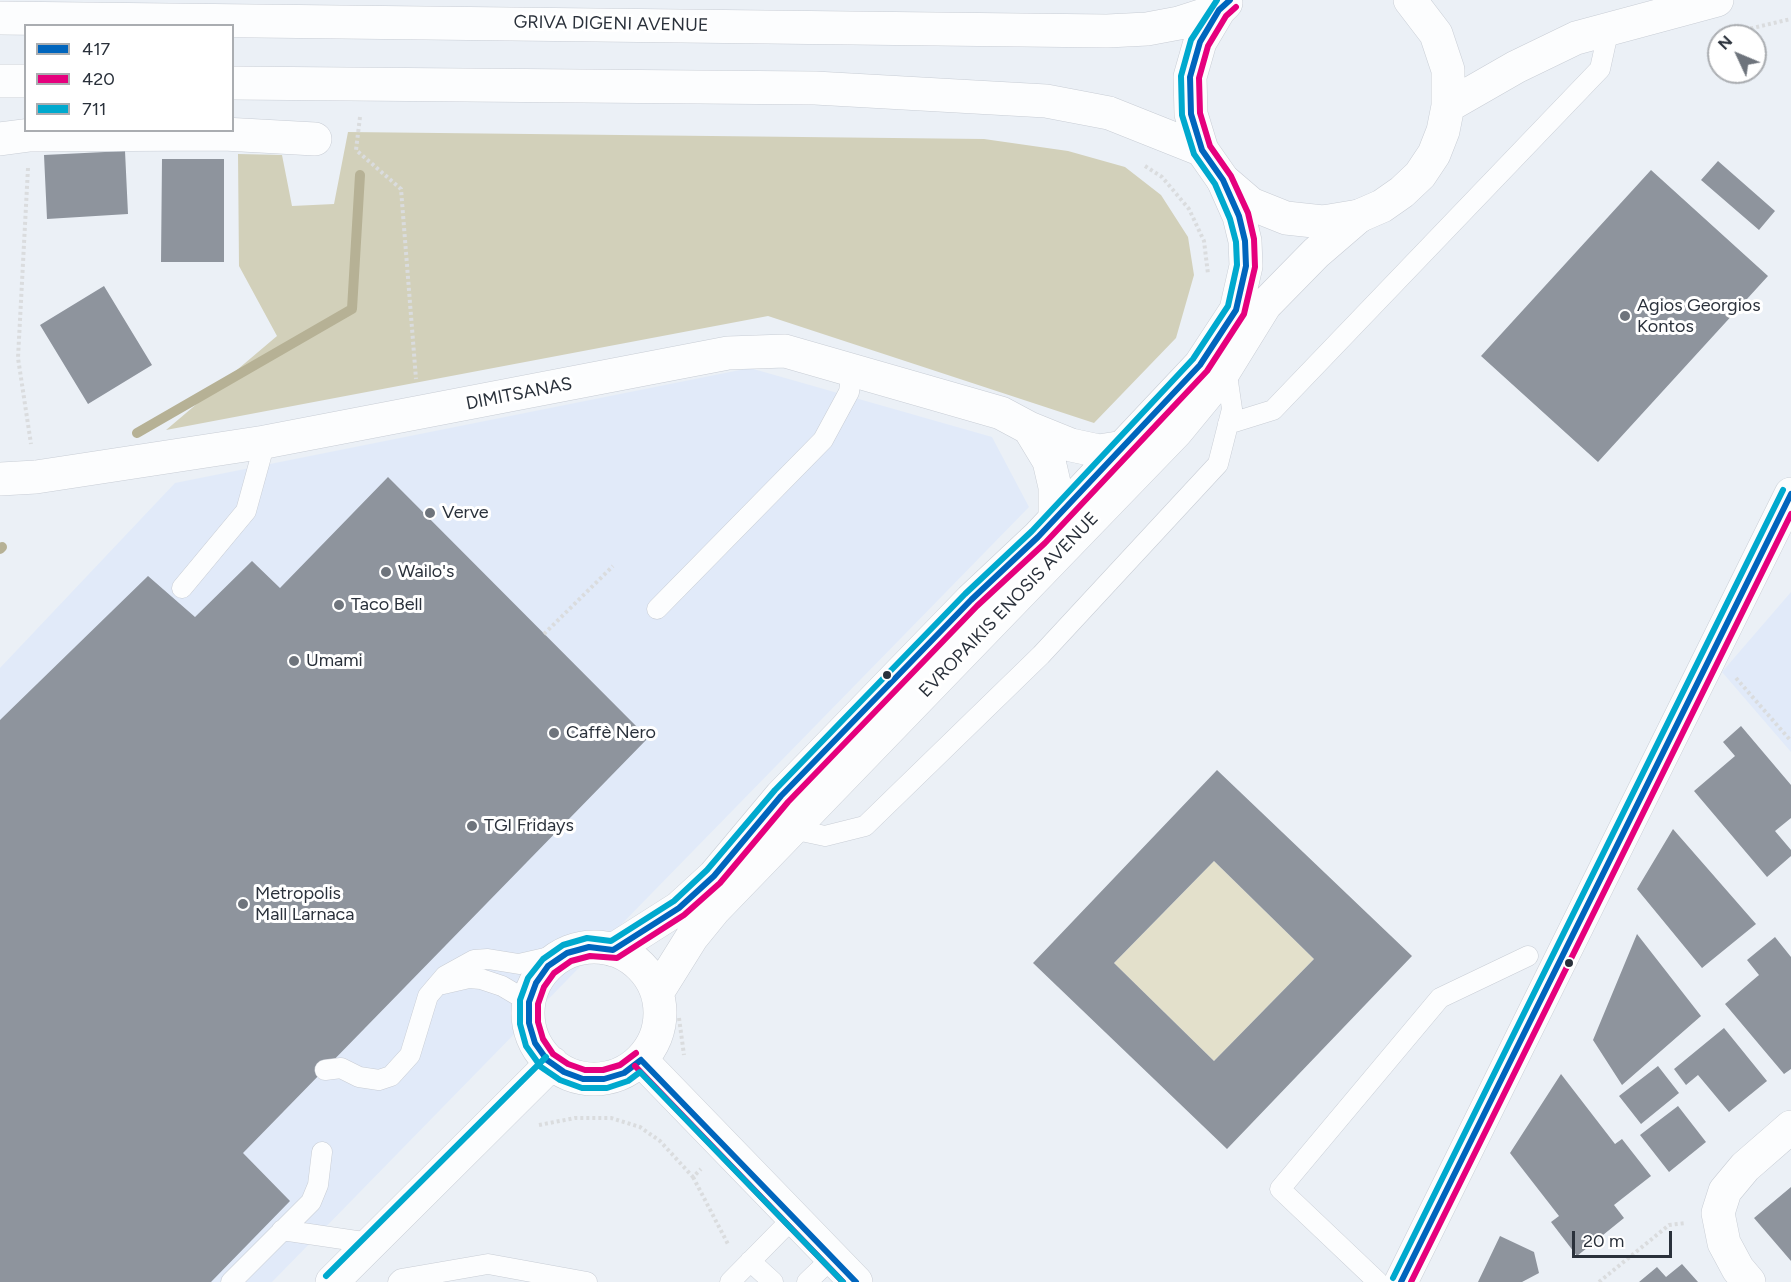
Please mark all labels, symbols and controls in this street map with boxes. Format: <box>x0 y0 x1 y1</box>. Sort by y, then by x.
street label: GRIVA DIGENI AVENUE <box>513 12 709 36</box>
legend <box>24 24 234 132</box>
north arrow <box>1707 24 1767 84</box>
text: N <box>1714 31 1736 54</box>
text: 417 <box>82 38 110 60</box>
text: 420 <box>82 68 115 90</box>
text: 711 <box>82 98 107 120</box>
place label: Agios Georgios Kontos <box>1637 295 1761 338</box>
marker: Agios Georgios Kontos <box>1618 309 1632 323</box>
street label: DIMITSANAS <box>464 373 574 415</box>
place label: Verve <box>442 502 489 524</box>
marker: Verve <box>423 506 437 520</box>
street label: EVROPAIKIS ENOSIS AVENUE <box>915 508 1103 702</box>
place label: Wailo's <box>398 561 454 583</box>
marker: Wailo's <box>379 565 393 579</box>
place label: Taco Bell <box>351 594 422 616</box>
marker: Taco Bell <box>332 598 346 612</box>
place label: Umami <box>306 650 363 672</box>
marker: Umami <box>287 654 301 668</box>
unlabelled marker <box>881 669 893 681</box>
place label: Caffè Nero <box>566 722 656 744</box>
marker: Caffè Nero <box>547 726 561 740</box>
place label: TGI Fridays <box>484 815 574 837</box>
marker: TGI Fridays <box>465 819 479 833</box>
place label: Metropolis Mall Larnaca <box>255 883 355 926</box>
marker: Metropolis Mall Larnaca <box>236 897 250 911</box>
unlabelled marker <box>1563 957 1575 969</box>
scale bar <box>1575 1219 1676 1257</box>
text: 20 m <box>1583 1230 1624 1252</box>

